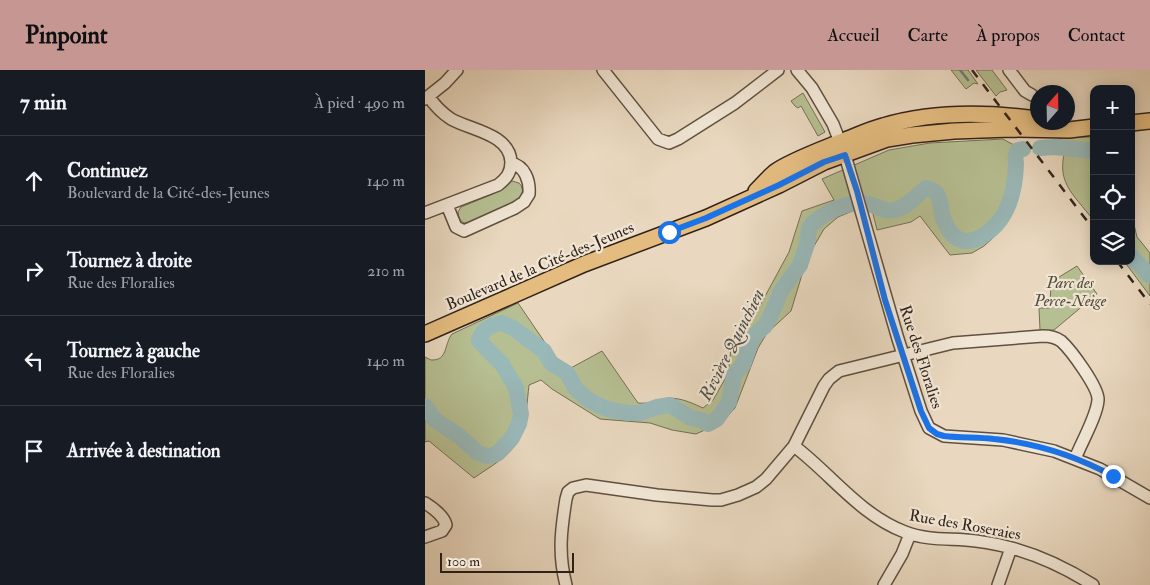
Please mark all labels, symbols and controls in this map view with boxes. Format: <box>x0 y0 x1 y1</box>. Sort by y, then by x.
text: Pinpoint <box>25 20 108 51</box>
text: Accueil <box>827 24 880 47</box>
text: Carte <box>908 24 948 47</box>
text: À propos <box>976 24 1040 47</box>
text: Contact <box>1068 24 1125 47</box>
north arrow <box>1030 85 1075 130</box>
map controls <box>1090 85 1135 265</box>
button: + <box>1090 85 1135 130</box>
text: 7 min <box>20 89 67 116</box>
text: À pied · 490 m <box>314 93 405 113</box>
button: − <box>1090 130 1135 175</box>
text: Continuez <box>67 159 148 183</box>
icon: ahead <box>20 167 48 195</box>
text: 140 m <box>367 171 405 191</box>
button: locate <box>1090 175 1135 220</box>
text: Boulevard de la Cité-des-Jeunes <box>67 183 269 203</box>
street label: Boulevard de la Cité-des-Jeunes <box>443 217 637 316</box>
button: layers <box>1090 220 1135 265</box>
route start <box>658 221 681 244</box>
text: Tournez à droite <box>67 249 192 273</box>
icon: right <box>20 257 48 285</box>
text: 210 m <box>367 261 405 281</box>
text: Rue des Floralies <box>67 273 175 293</box>
park label: Parc des Perce-Neige <box>1033 273 1107 311</box>
water label: Rivière Quinchien <box>693 285 770 406</box>
street label: Rue des Floralies <box>895 303 947 411</box>
text: Tournez à gauche <box>67 339 200 363</box>
icon: left <box>20 347 48 375</box>
text: 140 m <box>367 351 405 371</box>
text: Rue des Floralies <box>67 363 175 383</box>
icon: arrive <box>20 437 48 465</box>
text: Arrivée à destination <box>67 439 221 463</box>
route end <box>1102 465 1125 488</box>
street label: Rue des Roseraies <box>908 505 1022 545</box>
scale bar <box>440 550 574 573</box>
text: 100 m <box>447 553 480 570</box>

